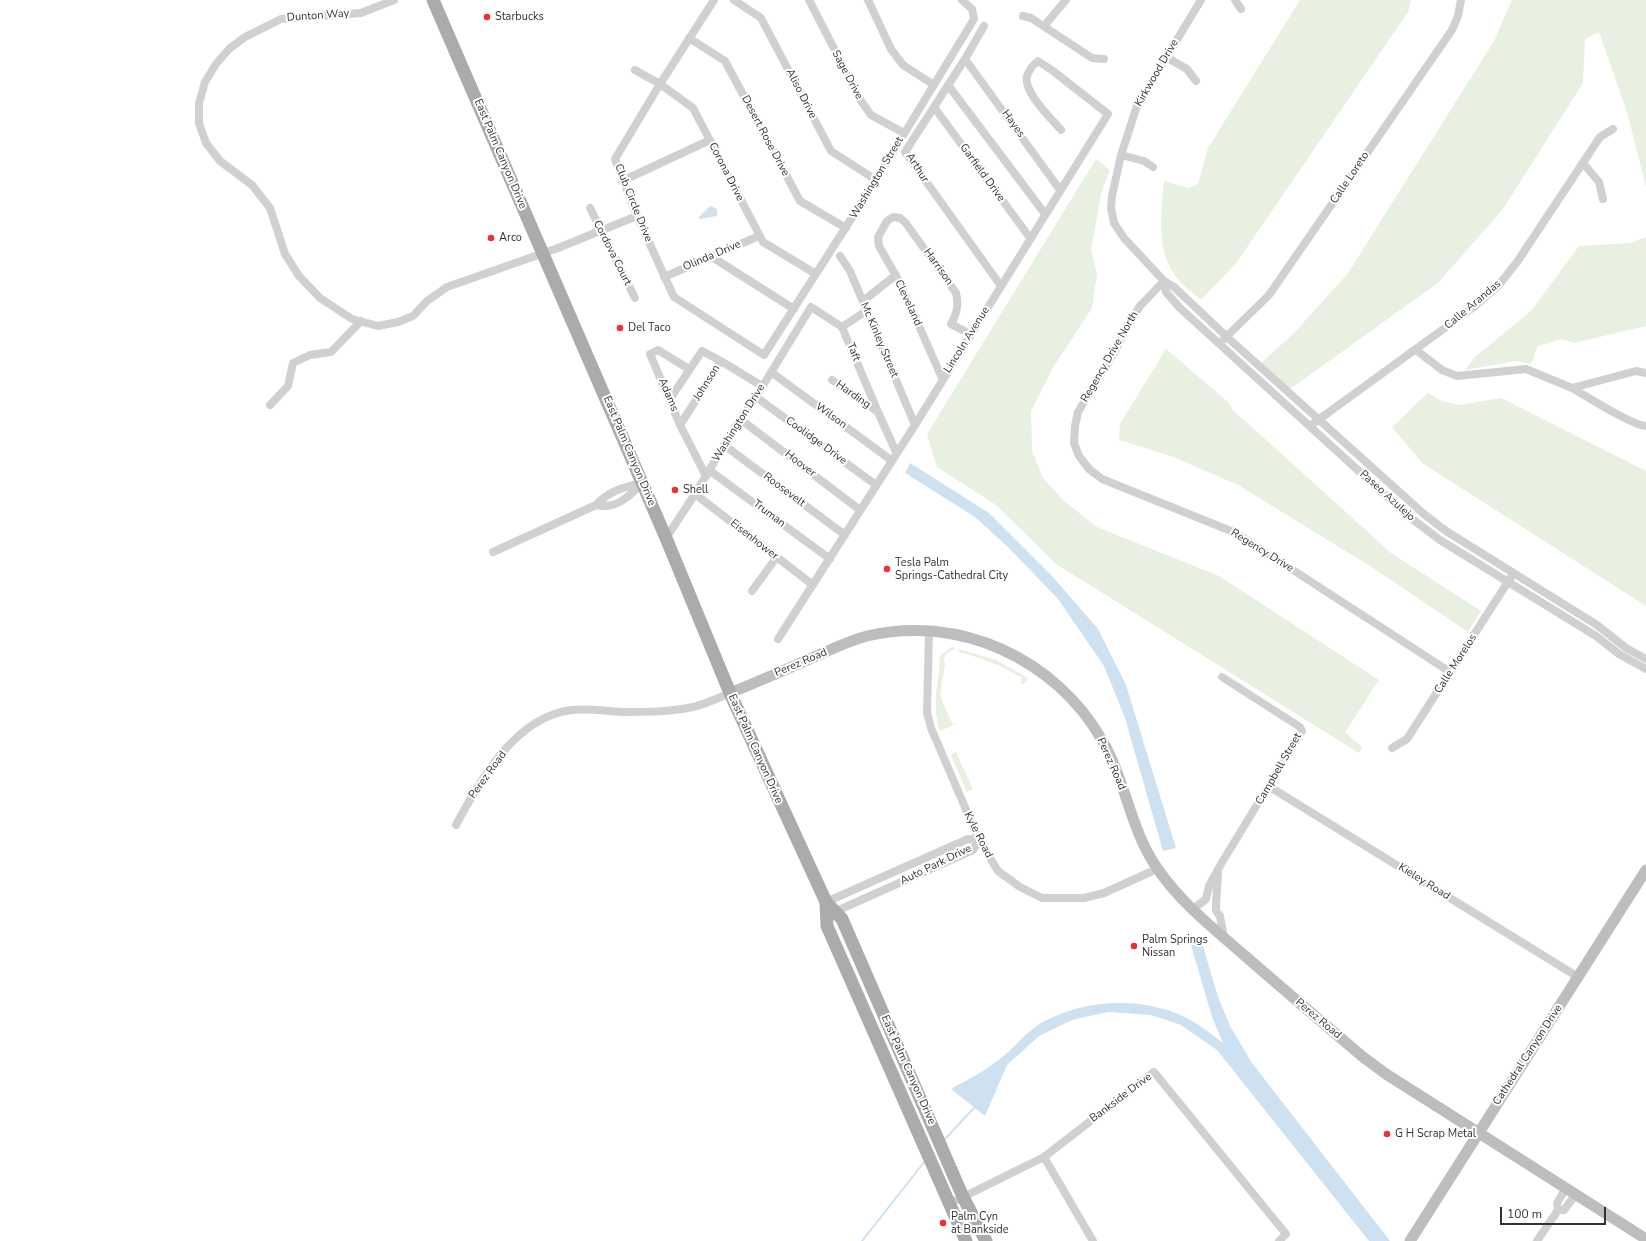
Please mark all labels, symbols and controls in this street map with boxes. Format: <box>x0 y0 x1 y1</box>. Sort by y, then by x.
street label: Dunton Way <box>286 7 350 25</box>
place label: Starbucks <box>495 10 544 24</box>
marker: Starbucks <box>482 12 492 22</box>
street label: Kirkwood Drive <box>1132 37 1182 109</box>
street label: Sage Drive <box>829 48 865 102</box>
street label: Aliso Drive <box>783 67 819 121</box>
street label: Desert Rose Drive <box>738 93 792 179</box>
street label: East Palm Canyon Drive <box>471 97 529 211</box>
street label: Hayes <box>999 108 1027 140</box>
street label: Washington Street <box>847 135 907 221</box>
street label: Corona Drive <box>706 140 746 204</box>
street label: Garfield Drive <box>957 141 1007 205</box>
street label: Calle Loreto <box>1328 150 1372 206</box>
street label: Arthur <box>903 151 931 185</box>
street label: Club Circle Drive <box>611 162 655 244</box>
street label: Cordova Court <box>590 218 634 288</box>
place label: Arco <box>499 231 522 245</box>
marker: Arco <box>486 233 496 243</box>
street label: Olinda Drive <box>681 238 743 274</box>
street label: Harrison <box>920 246 956 288</box>
street label: Cleveland <box>892 278 924 328</box>
street label: Calle Arandas <box>1442 278 1504 332</box>
street label: Mc Kinley Street <box>857 300 901 380</box>
street label: Lincoln Avenue <box>941 304 993 376</box>
street label: Regency Drive North <box>1079 309 1141 405</box>
place label: Del Taco <box>628 321 671 335</box>
marker: Del Taco <box>615 323 625 333</box>
street label: Taft <box>843 341 863 363</box>
street label: Johnson <box>691 363 723 403</box>
street label: Adams <box>655 376 681 414</box>
street label: Harding <box>833 378 873 412</box>
street label: Washington Drive <box>710 382 768 464</box>
street label: East Palm Canyon Drive <box>600 394 658 508</box>
street label: Wilson <box>813 400 849 432</box>
street label: Coolidge Drive <box>783 414 849 468</box>
street label: Hoover <box>782 448 818 480</box>
street label: Paseo Azulejo <box>1357 468 1417 524</box>
street label: Roosevelt <box>760 470 808 510</box>
place label: Shell <box>683 483 708 497</box>
marker: Shell <box>670 485 680 495</box>
street label: Truman <box>750 497 788 531</box>
street label: Eisenhower <box>727 517 781 563</box>
street label: Regency Drive <box>1228 527 1296 575</box>
place label: Tesla Palm Springs-Cathedral City <box>895 556 1008 582</box>
marker: Tesla Palm Springs-Cathedral City <box>882 564 892 574</box>
street label: Calle Morelos <box>1432 632 1480 696</box>
street label: Perez Road <box>773 646 829 680</box>
street label: East Palm Canyon Drive <box>725 692 785 806</box>
street label: Campbell Street <box>1253 731 1305 807</box>
street label: Perez Road <box>1094 736 1128 792</box>
street label: Perez Road <box>466 749 510 801</box>
street label: Kyle Road <box>961 810 995 860</box>
street label: Auto Park Drive <box>898 842 974 888</box>
street label: Kieley Road <box>1396 861 1452 903</box>
place label: Palm Springs Nissan <box>1142 933 1208 959</box>
marker: Palm Springs Nissan <box>1129 941 1139 951</box>
street label: Perez Road <box>1292 996 1344 1042</box>
street label: Cathedral Canyon Drive <box>1491 1002 1565 1108</box>
street label: East Palm Canyon Drive <box>878 1013 938 1127</box>
street label: Bankside Drive <box>1088 1070 1154 1126</box>
place label: G H Scrap Metal <box>1395 1127 1476 1141</box>
marker: G H Scrap Metal <box>1382 1129 1392 1139</box>
scale bar <box>1502 1199 1608 1225</box>
text: 100 m <box>1507 1206 1542 1222</box>
place label: Palm Cyn at Bankside <box>951 1210 1009 1236</box>
marker: Palm Cyn at Bankside <box>938 1218 948 1228</box>

